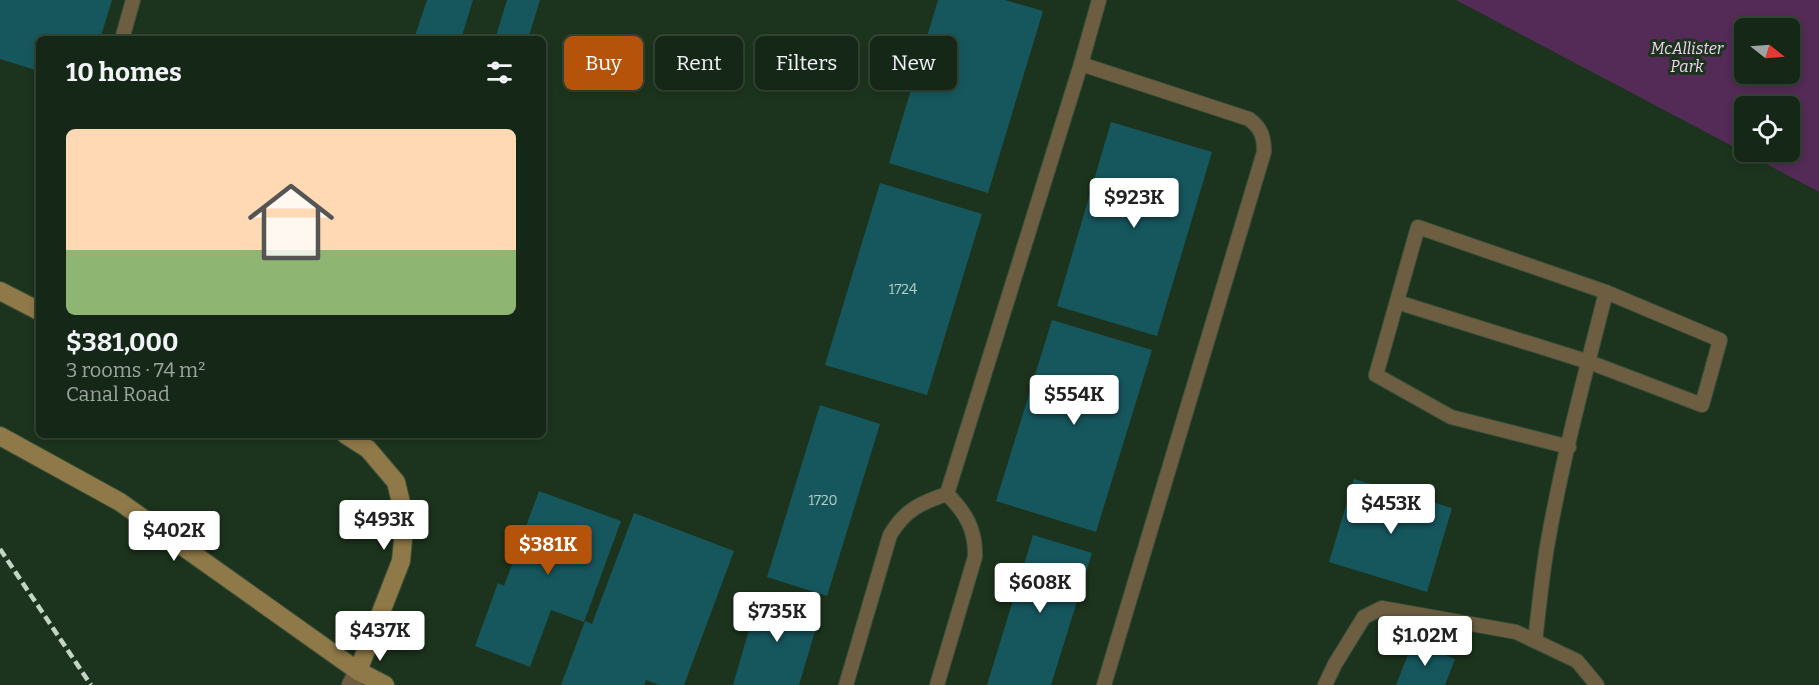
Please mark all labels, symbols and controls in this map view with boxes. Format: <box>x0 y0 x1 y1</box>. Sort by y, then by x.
north arrow <box>1734 18 1800 84</box>
map controls <box>1734 18 1800 162</box>
chip: Buy <box>564 36 643 90</box>
chip: Rent <box>655 36 743 90</box>
chip: Filters <box>755 36 858 90</box>
chip: New <box>870 36 957 90</box>
park label: McAllister Park <box>1651 39 1725 76</box>
icon: filters <box>483 56 516 89</box>
text: 10 homes <box>66 57 182 88</box>
button: locate <box>1734 96 1800 162</box>
icon: home <box>237 168 345 276</box>
pin: $923K <box>1092 178 1176 229</box>
text: $923K <box>1104 185 1164 209</box>
house number: 1724 <box>889 281 917 298</box>
text: $381,000 <box>66 327 178 358</box>
text: 3 rooms · 74 m² <box>66 358 205 382</box>
pin: $554K <box>1032 375 1116 426</box>
text: Canal Road <box>66 382 170 406</box>
text: $554K <box>1044 382 1104 406</box>
pin: $453K <box>1349 484 1433 535</box>
text: $453K <box>1361 491 1421 515</box>
house number: 1720 <box>808 492 838 509</box>
pin: $493K <box>342 500 426 551</box>
text: $493K <box>353 507 415 531</box>
pin: $402K <box>132 511 216 562</box>
text: $402K <box>143 518 205 542</box>
pin: $381K <box>506 525 590 576</box>
text: $381K <box>519 532 577 556</box>
pin: $608K <box>998 563 1082 614</box>
text: $608K <box>1009 570 1071 594</box>
pin: $735K <box>735 592 819 643</box>
text: $735K <box>747 599 807 623</box>
pin: $437K <box>338 611 422 662</box>
pin: $1.02M <box>1376 616 1474 667</box>
text: $437K <box>350 618 410 642</box>
text: $1.02M <box>1392 623 1458 647</box>

